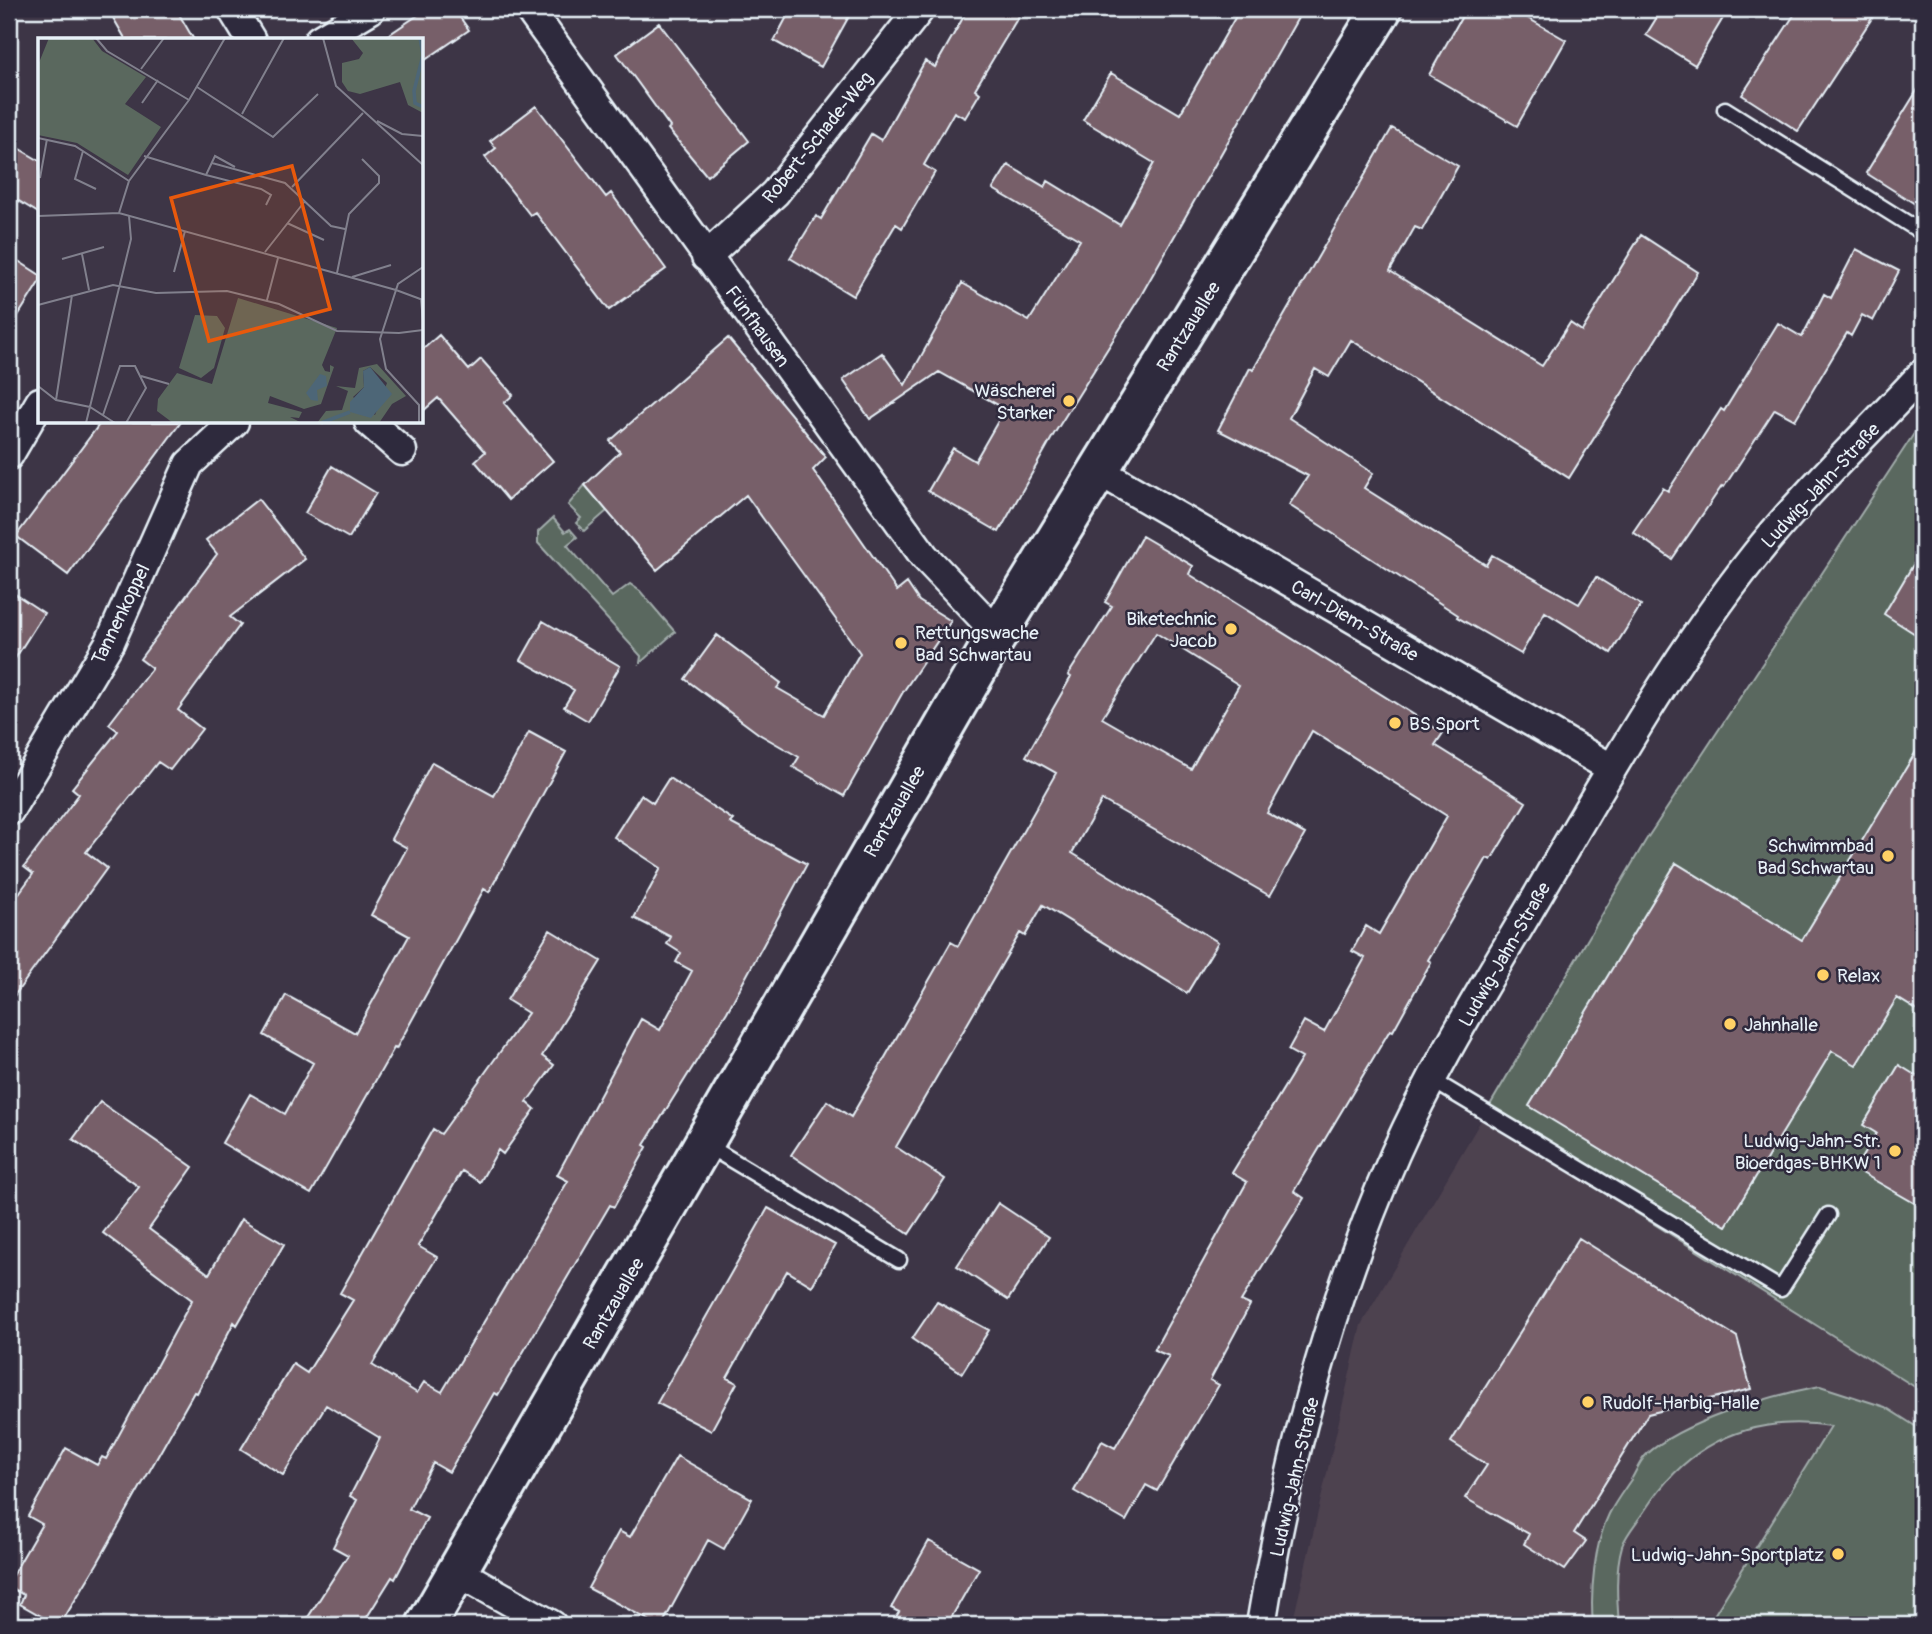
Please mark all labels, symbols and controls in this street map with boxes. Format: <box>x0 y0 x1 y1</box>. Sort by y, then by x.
inset map <box>38 38 424 424</box>
street label: Robert-Schade-Weg <box>757 67 878 209</box>
street label: Rantzauallee <box>1152 276 1226 376</box>
street label: Fünfhausen <box>720 281 795 372</box>
place label: Wäscherei Starker <box>974 379 1055 425</box>
marker: Wäscherei Starker <box>1061 393 1077 409</box>
street label: Ludwig-Jahn-Straße <box>1756 417 1886 554</box>
street label: Tannenkoppel <box>86 560 156 669</box>
street label: Carl-Diem-Straße <box>1286 575 1423 667</box>
place label: Biketechnic Jacob <box>1126 607 1217 653</box>
place label: Rettungswache Bad Schwartau <box>915 621 1039 667</box>
marker: Biketechnic Jacob <box>1223 621 1239 637</box>
marker: Rettungswache Bad Schwartau <box>893 635 909 651</box>
place label: BS Sport <box>1409 712 1480 736</box>
marker: BS Sport <box>1387 715 1403 731</box>
street label: Rantzauallee <box>859 761 931 862</box>
place label: Schwimmbad Bad Schwartau <box>1757 834 1874 880</box>
marker: Schwimmbad Bad Schwartau <box>1880 848 1896 864</box>
street label: Ludwig-Jahn-Straße <box>1454 877 1556 1031</box>
place label: Relax <box>1837 964 1880 988</box>
marker: Relax <box>1815 967 1831 983</box>
place label: Jahnhalle <box>1744 1013 1818 1037</box>
marker: Jahnhalle <box>1722 1016 1738 1032</box>
place label: Ludwig-Jahn-Str. Bioerdgas-BHKW 1 <box>1735 1129 1881 1175</box>
marker: Ludwig-Jahn-Str. Bioerdgas-BHKW 1 <box>1887 1143 1903 1159</box>
street label: Rantzauallee <box>578 1253 650 1354</box>
place label: Rudolf-Harbig-Halle <box>1602 1391 1760 1415</box>
street label: Ludwig-Jahn-Straße <box>1265 1394 1325 1559</box>
marker: Rudolf-Harbig-Halle <box>1580 1394 1596 1410</box>
place label: Ludwig-Jahn-Sportplatz <box>1631 1543 1824 1567</box>
marker: Ludwig-Jahn-Sportplatz <box>1830 1546 1846 1562</box>

